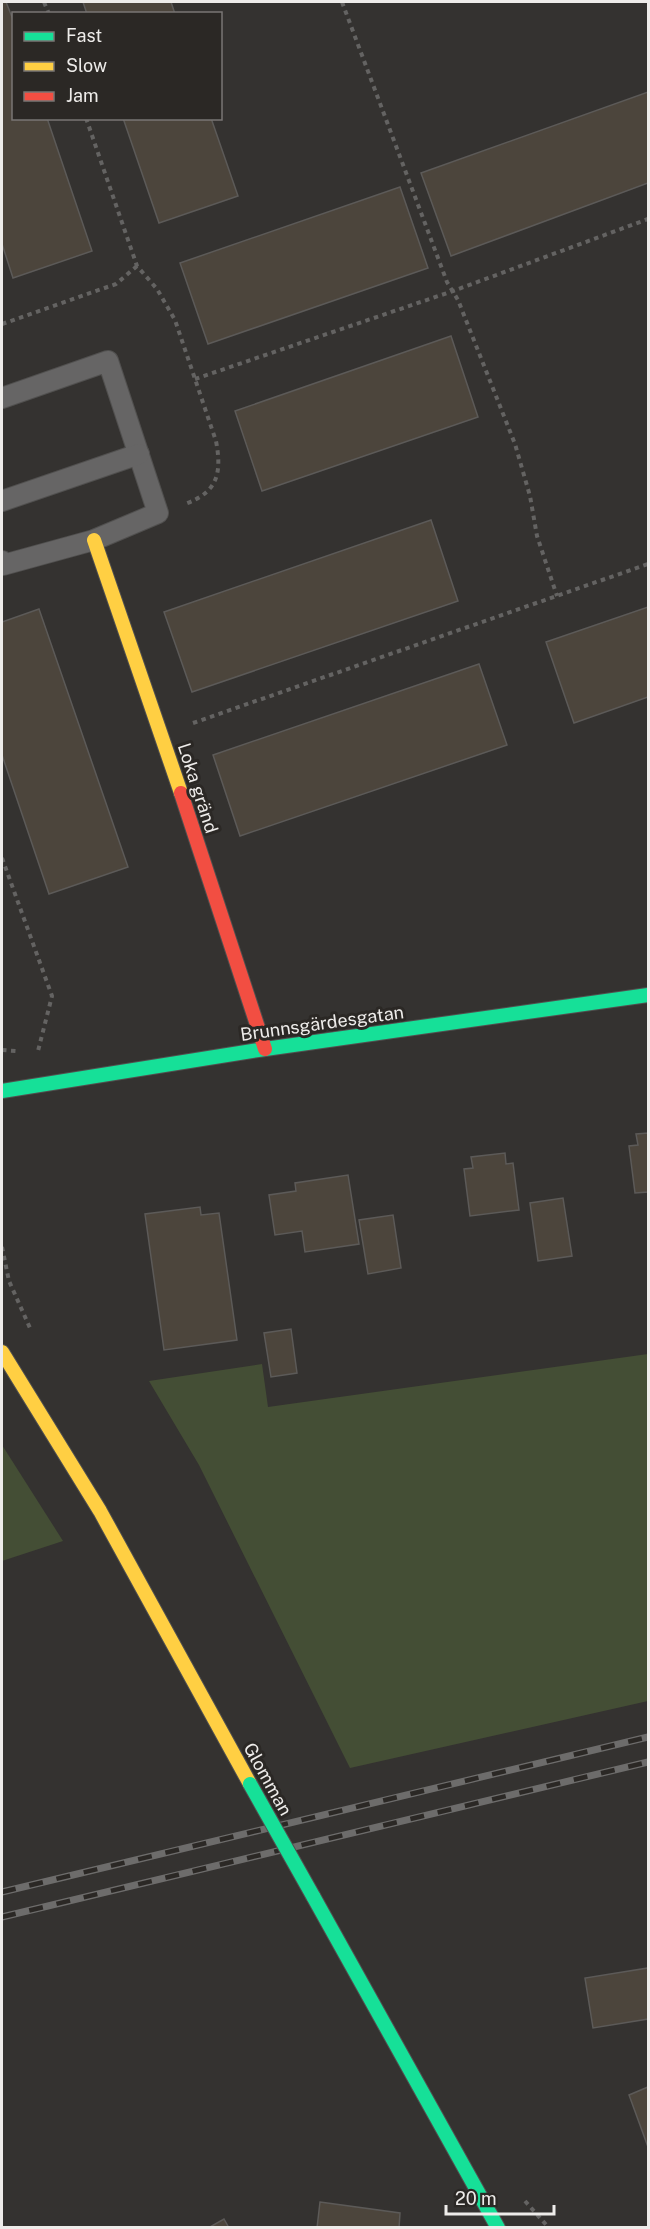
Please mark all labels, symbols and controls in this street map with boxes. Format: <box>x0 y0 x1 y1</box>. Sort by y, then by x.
legend <box>12 12 222 120</box>
text: Fast <box>66 25 102 46</box>
text: Slow <box>66 55 107 76</box>
text: Jam <box>66 85 99 106</box>
street label: Loka gränd <box>174 740 222 836</box>
street label: Brunnsgärdesgatan <box>239 1001 405 1045</box>
street label: Glomman <box>239 1739 297 1819</box>
scale bar <box>446 2178 554 2216</box>
text: 20 m <box>455 2188 497 2209</box>

